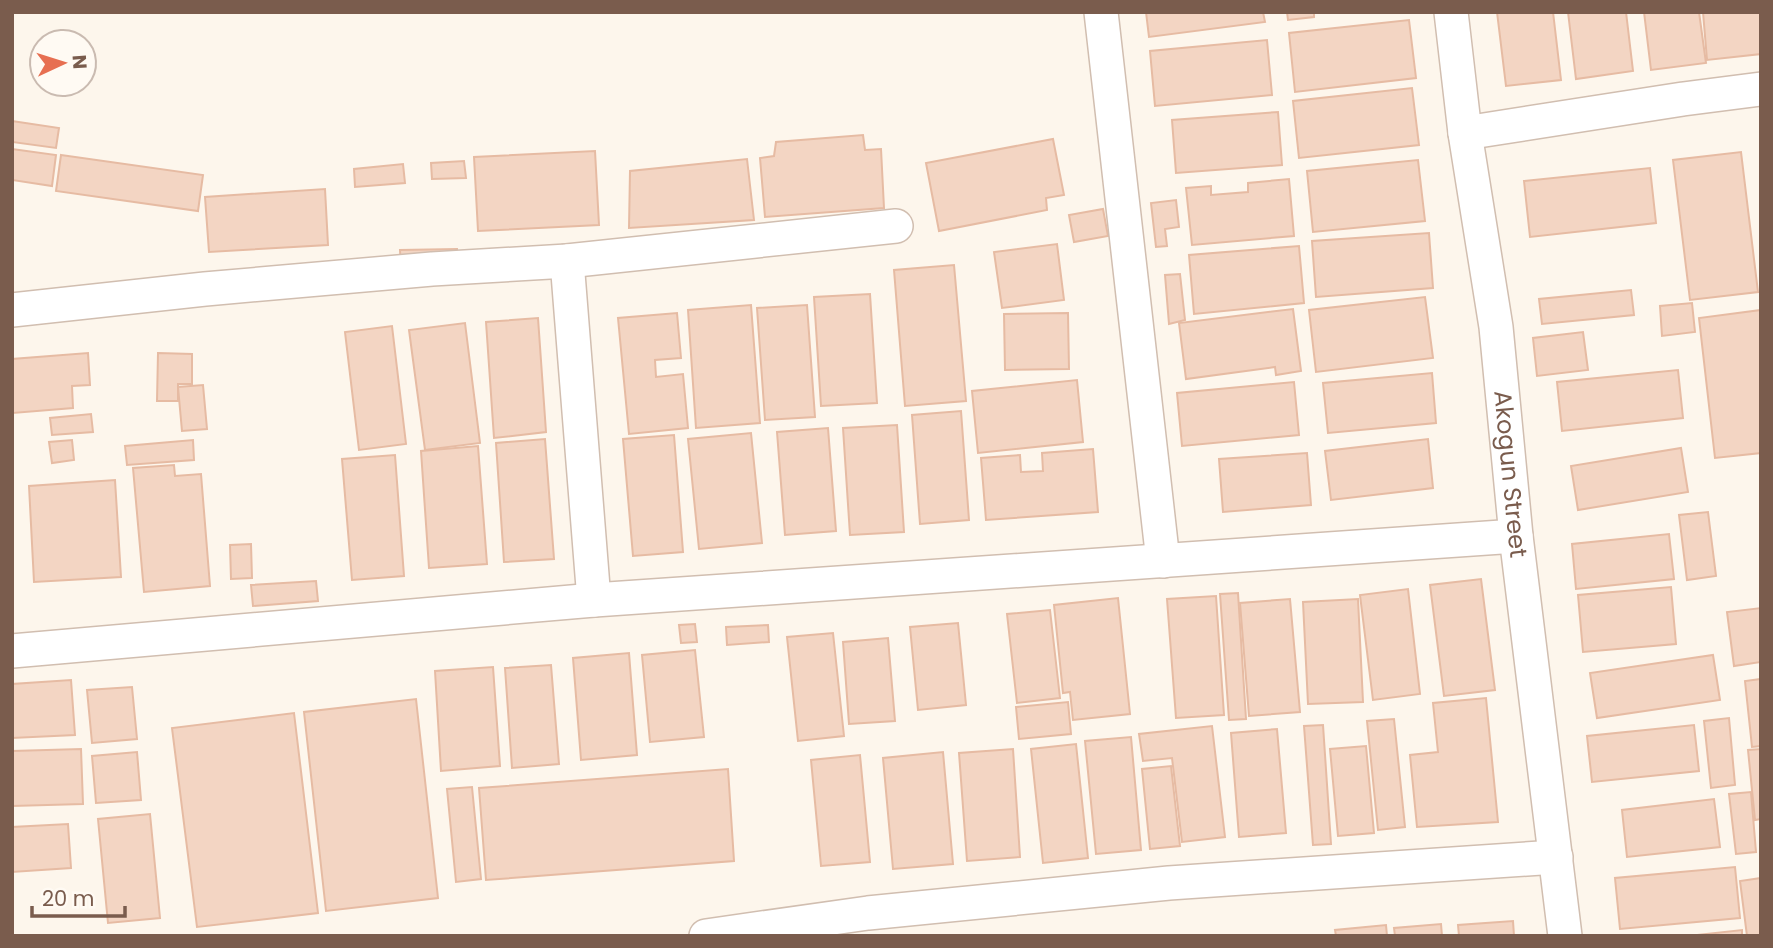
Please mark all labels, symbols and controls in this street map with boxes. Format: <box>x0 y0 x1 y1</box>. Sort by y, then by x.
north arrow <box>28 28 98 98</box>
text: N <box>65 54 93 70</box>
street label: Akogun Street <box>1486 389 1536 559</box>
scale bar <box>32 874 124 918</box>
text: 20 m <box>42 884 95 913</box>

